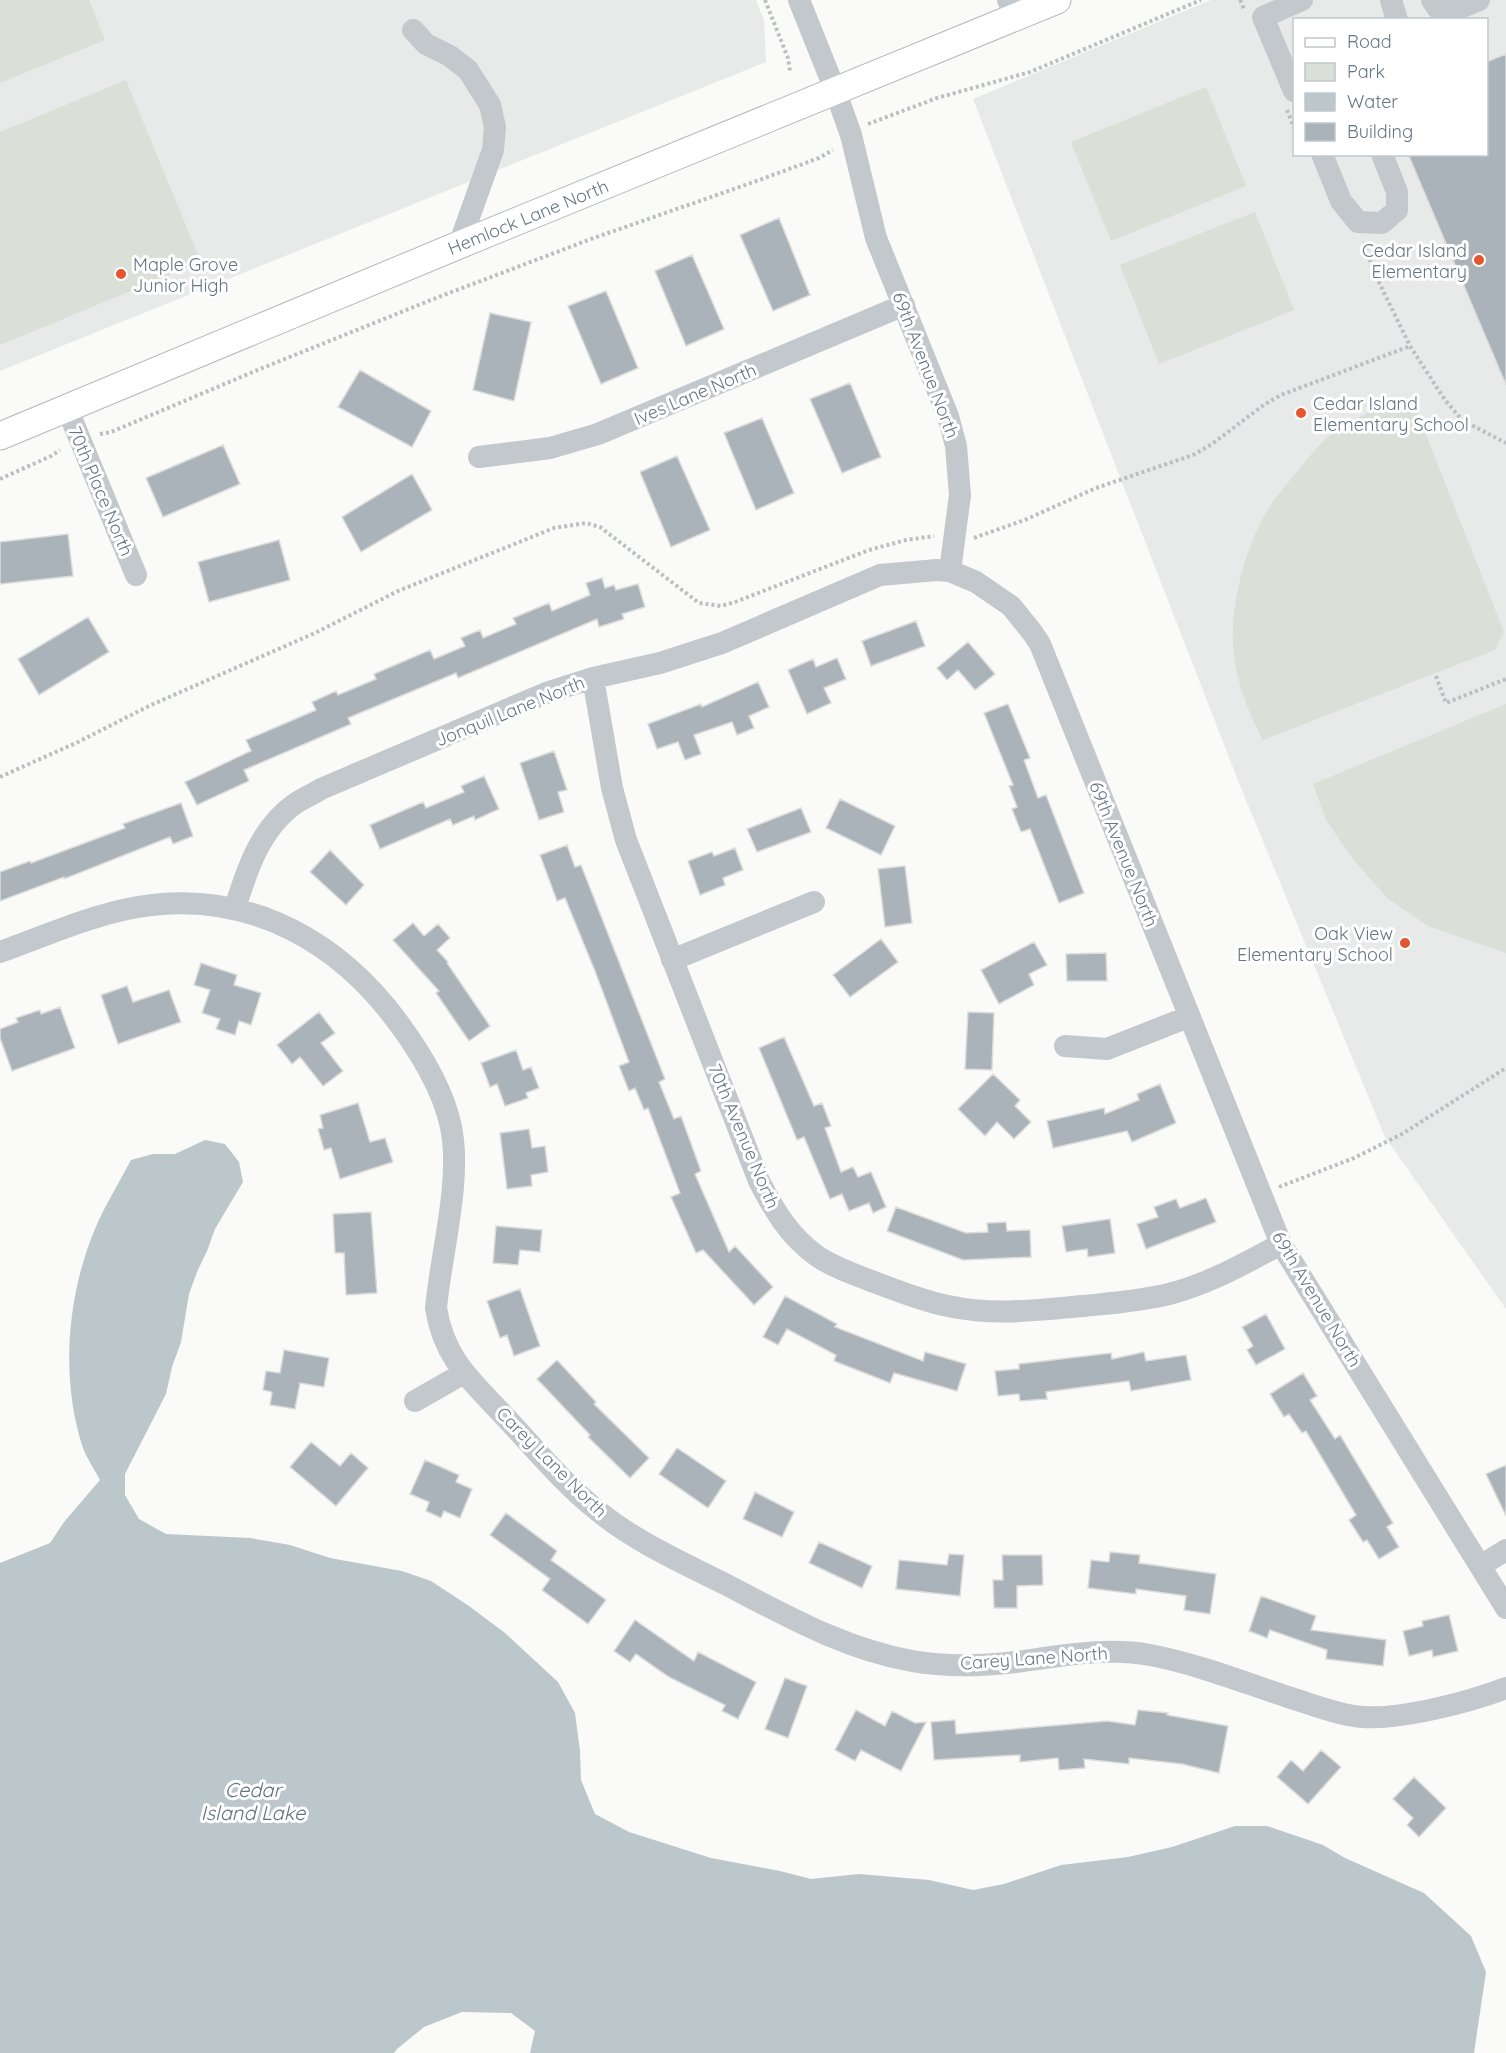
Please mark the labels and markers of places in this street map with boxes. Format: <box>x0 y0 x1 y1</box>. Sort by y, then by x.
place label: Cedar Island Elementary <box>1362 239 1467 283</box>
place label: Maple Grove Junior High <box>133 253 238 297</box>
marker: Cedar Island Elementary <box>1472 253 1486 267</box>
marker: Maple Grove Junior High <box>114 267 128 281</box>
place label: Cedar Island Elementary School <box>1313 392 1469 436</box>
marker: Cedar Island Elementary School <box>1294 406 1308 420</box>
place label: Oak View Elementary School <box>1237 922 1393 966</box>
marker: Oak View Elementary School <box>1398 936 1412 950</box>

